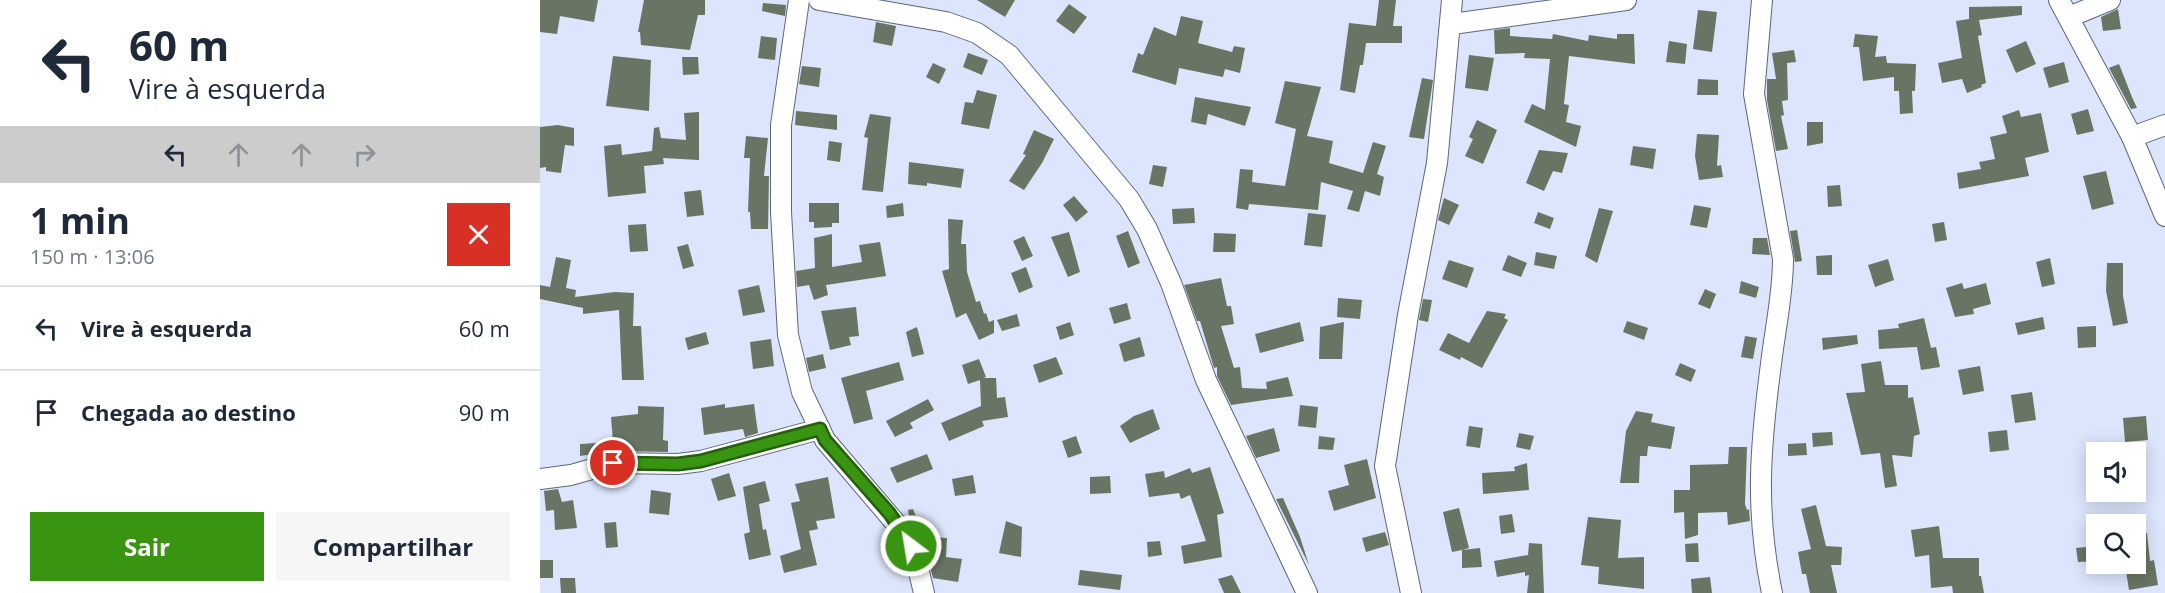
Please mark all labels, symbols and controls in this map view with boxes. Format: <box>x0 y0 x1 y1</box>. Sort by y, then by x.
text: 60 m <box>129 16 229 73</box>
icon: left <box>30 24 108 102</box>
text: Vire à esquerda <box>129 70 326 107</box>
icon: left <box>159 138 192 171</box>
icon: ahead <box>222 138 255 171</box>
icon: ahead <box>285 138 318 171</box>
icon: right <box>348 138 381 171</box>
text: 1 min <box>30 196 130 245</box>
button: close <box>447 203 510 266</box>
text: 150 m · 13:06 <box>30 243 155 270</box>
icon: left <box>30 312 63 345</box>
text: Vire à esquerda <box>81 313 252 343</box>
text: 60 m <box>459 313 510 343</box>
icon: arrive <box>30 396 63 429</box>
text: Chegada ao destino <box>81 397 296 427</box>
text: 90 m <box>459 397 510 427</box>
pin <box>587 437 638 488</box>
map controls <box>2086 442 2146 574</box>
button: sound <box>2086 442 2146 502</box>
icon: arrive <box>596 446 629 479</box>
button: Sair <box>30 512 264 581</box>
button: Compartilhar <box>276 512 510 581</box>
position arrow <box>879 514 943 578</box>
button: search <box>2086 514 2146 574</box>

